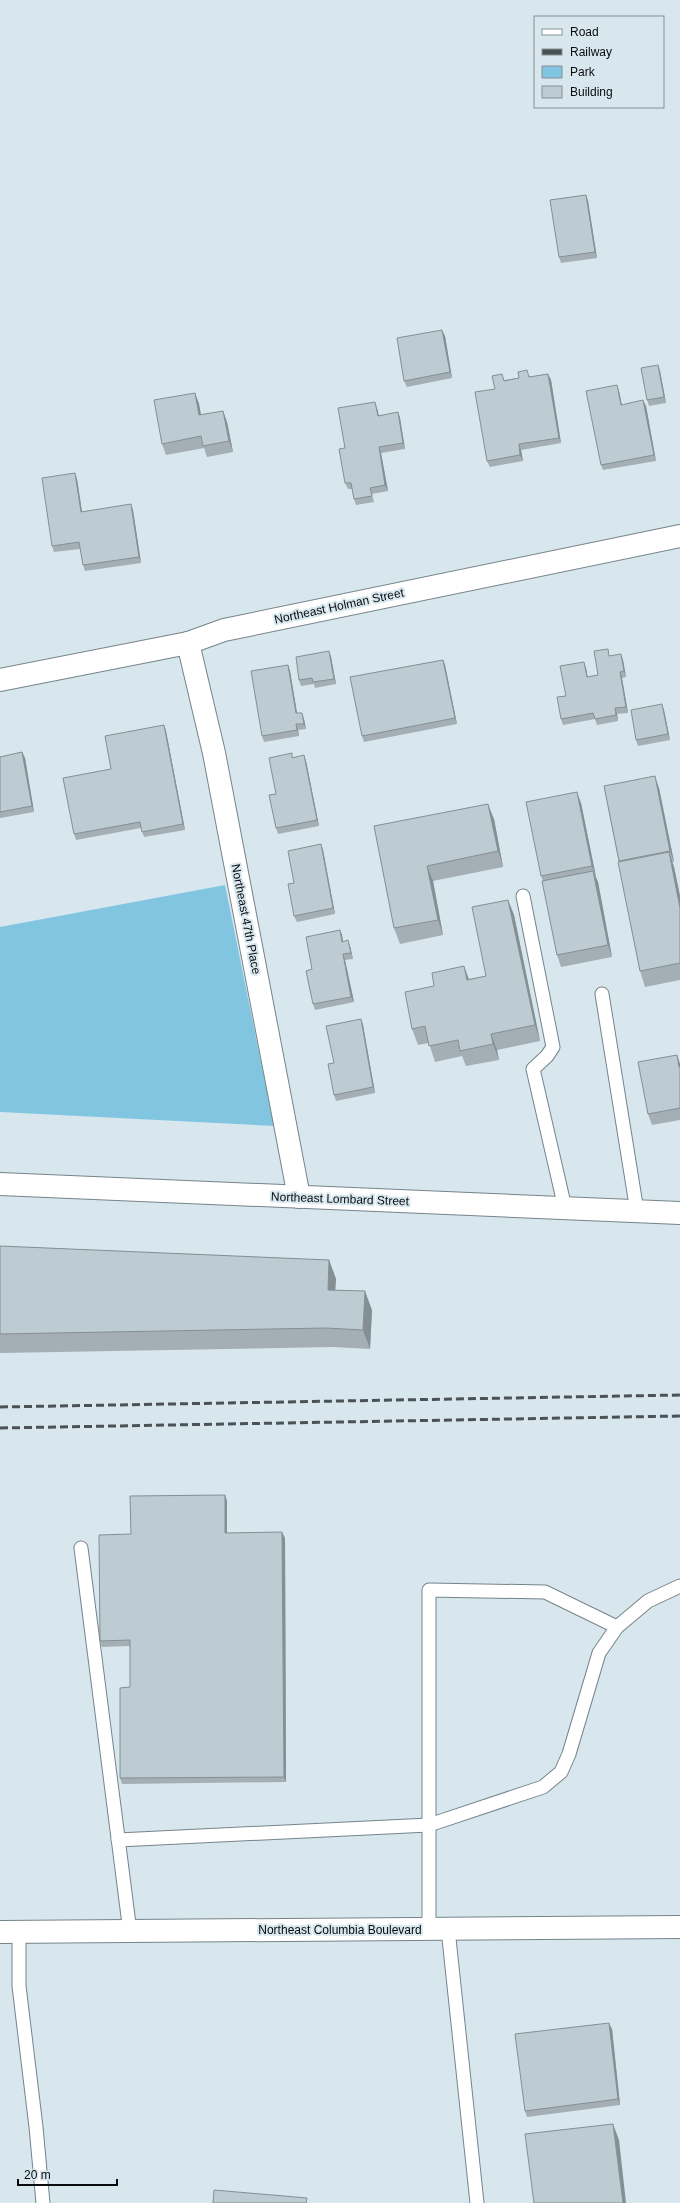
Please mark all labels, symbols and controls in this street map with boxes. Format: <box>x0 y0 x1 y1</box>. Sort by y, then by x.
legend <box>534 16 664 108</box>
text: Road <box>570 25 599 39</box>
text: Railway <box>570 45 612 59</box>
text: Park <box>570 65 596 79</box>
text: Building <box>570 85 613 99</box>
street label: Northeast Holman Street <box>273 585 406 627</box>
street label: Northeast 47th Place <box>228 863 264 976</box>
street label: Northeast Lombard Street <box>271 1190 410 1208</box>
street label: Northeast Columbia Boulevard <box>258 1923 422 1937</box>
scale bar <box>18 2161 117 2187</box>
text: 20 m <box>24 2168 51 2182</box>

